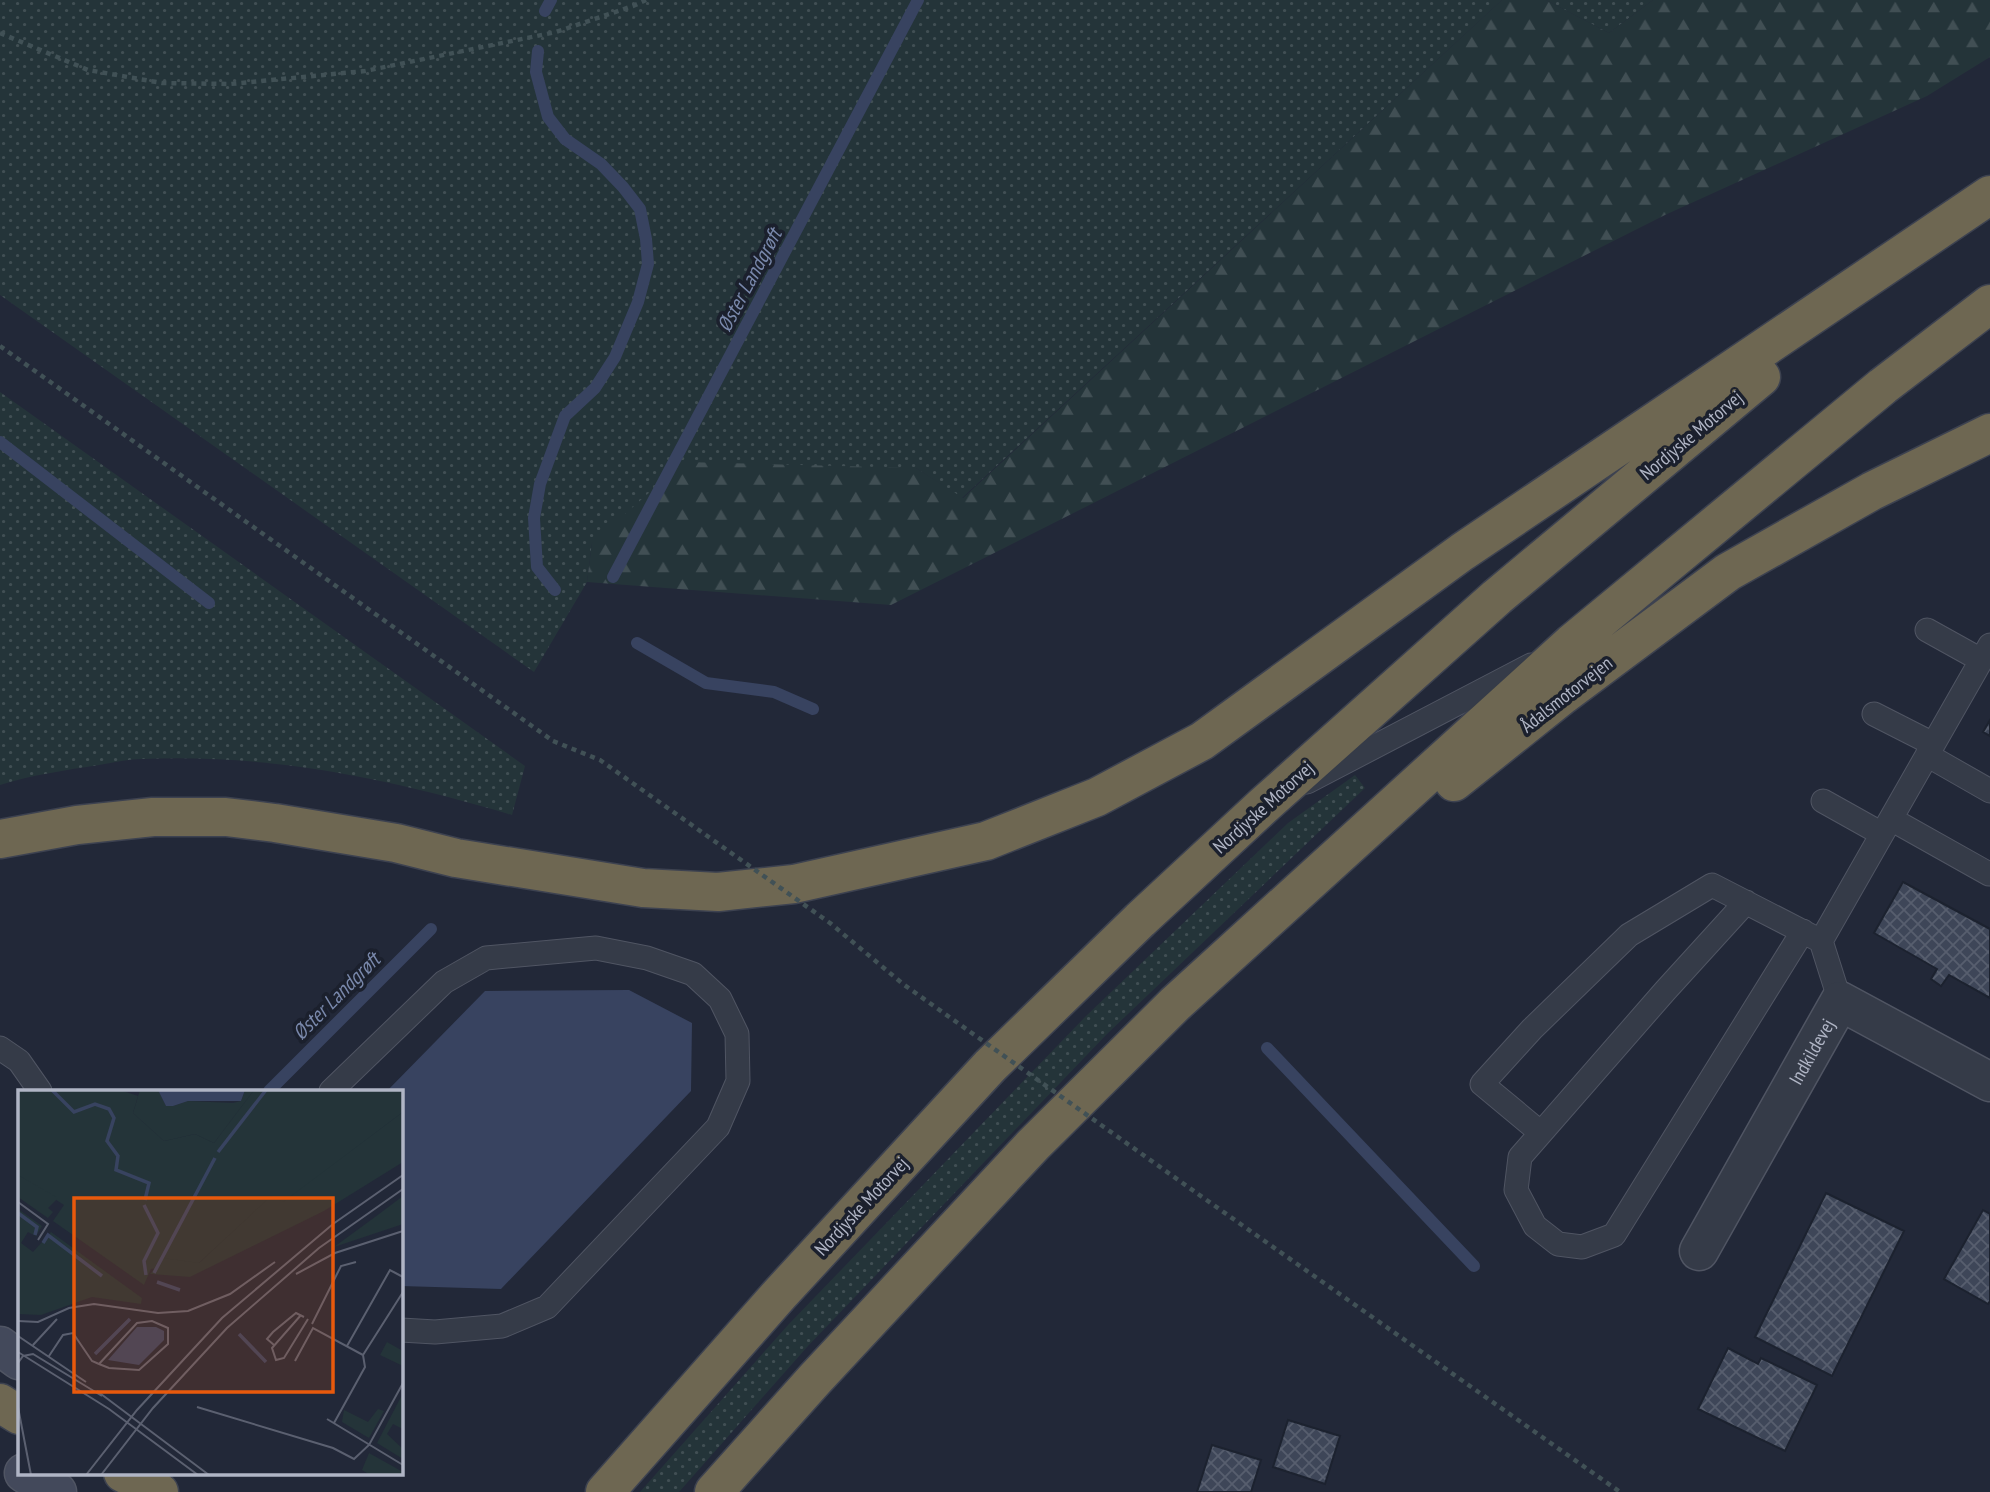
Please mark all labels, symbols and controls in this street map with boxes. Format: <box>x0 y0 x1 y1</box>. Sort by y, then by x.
water label: Øster Landgrøft <box>711 222 788 336</box>
street label: Nordjyske Motorvej <box>1635 385 1747 485</box>
street label: Ådalsmotorvejen <box>1515 651 1617 737</box>
street label: Nordjyske Motorvej <box>1208 756 1318 858</box>
water label: Øster Landgrøft <box>287 945 387 1045</box>
street label: Indkildevej <box>1783 1014 1840 1089</box>
inset map <box>18 1090 402 1474</box>
street label: Nordjyske Motorvej <box>809 1151 913 1261</box>

